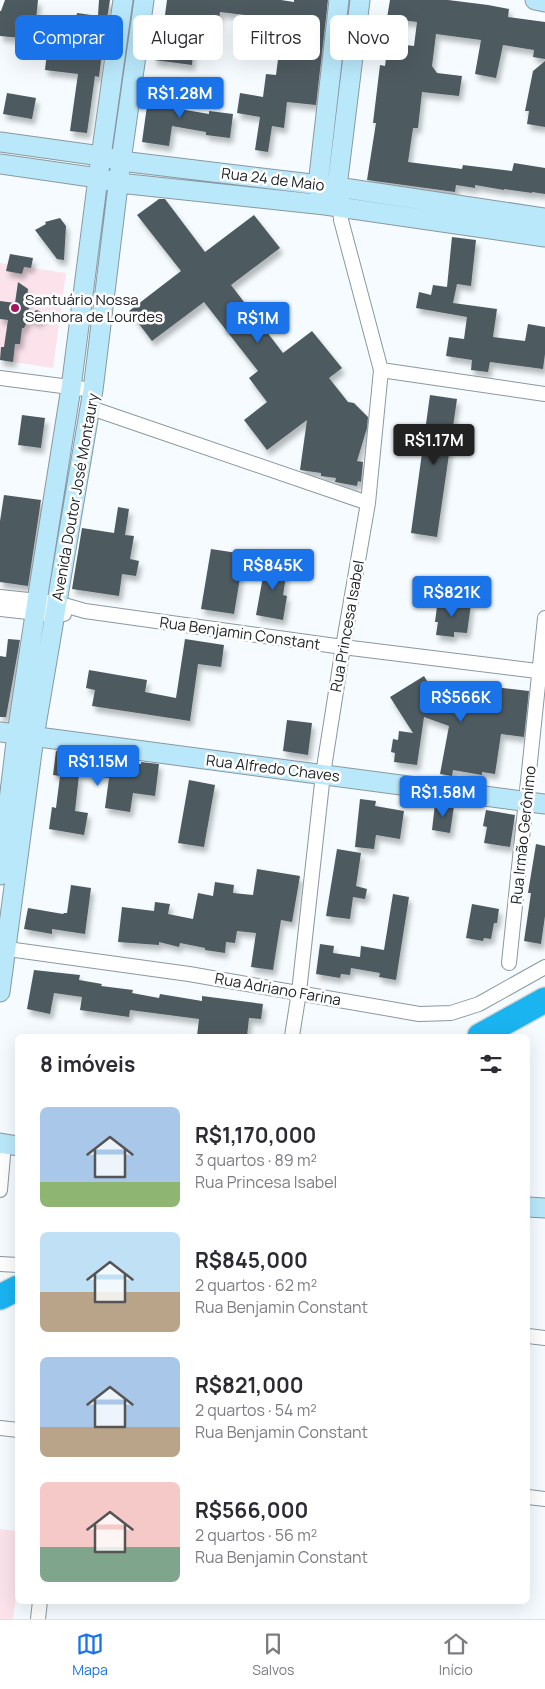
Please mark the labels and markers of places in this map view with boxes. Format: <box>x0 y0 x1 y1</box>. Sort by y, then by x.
pin: R$1.28M <box>134 76 226 119</box>
place label: Santuário Nossa Senhora de Lourdes <box>25 289 163 327</box>
marker: Santuário Nossa Senhora de Lourdes <box>9 302 21 314</box>
pin: R$1M <box>228 302 288 344</box>
pin: R$1.17M <box>388 424 480 466</box>
pin: R$845K <box>232 548 314 591</box>
pin: R$821K <box>411 576 493 618</box>
pin: R$566K <box>420 680 502 723</box>
pin: R$1.15M <box>52 744 144 787</box>
pin: R$1.58M <box>397 776 489 818</box>

